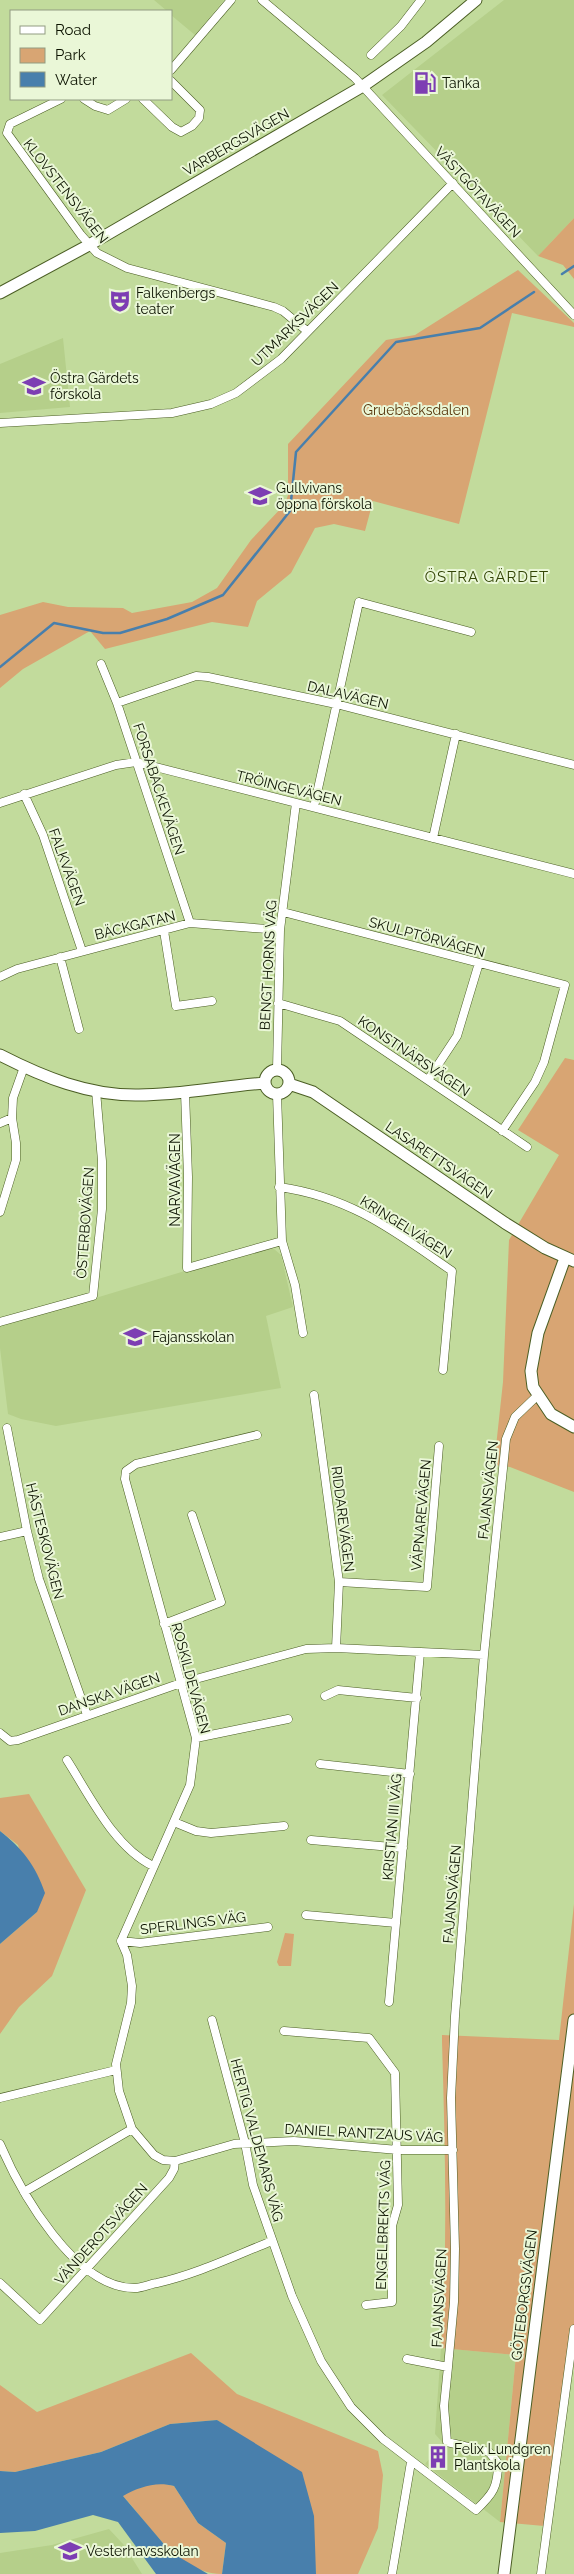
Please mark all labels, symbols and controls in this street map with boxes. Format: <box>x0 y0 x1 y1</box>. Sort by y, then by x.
legend <box>10 10 172 100</box>
text: Road <box>55 21 91 39</box>
text: Park <box>55 46 86 64</box>
fuel station icon: Tanka <box>412 70 438 96</box>
text: Water <box>55 71 98 89</box>
place label: Tanka <box>442 75 480 91</box>
street label: VARBERGSVÄGEN <box>179 103 292 179</box>
street label: KLOVSTENSVÄGEN <box>20 134 113 246</box>
street label: VÄSTGÖTAVÄGEN <box>432 142 526 241</box>
street label: UTMARKSVÄGEN <box>247 277 342 369</box>
place label: Falkenbergs teater <box>136 285 215 317</box>
theatre icon: Falkenbergs teater <box>107 288 133 314</box>
place label: Östra Gärdets förskola <box>50 368 139 402</box>
school or university icon: Östra Gärdets förskola <box>21 373 47 399</box>
park label: Gruebäcksdalen <box>363 402 469 418</box>
place label: Gullvivans öppna förskola <box>276 480 372 512</box>
school or university icon: Gullvivans öppna förskola <box>247 483 273 509</box>
district label: ÖSTRA GÄRDET <box>425 567 549 586</box>
street label: DALAVÄGEN <box>306 676 391 712</box>
street label: FORSABACKEVÄGEN <box>130 720 190 857</box>
street label: TRÖINGEVÄGEN <box>235 765 344 809</box>
street label: FALKVÄGEN <box>46 825 90 908</box>
street label: BENGT HORNS VÄG <box>255 899 279 1031</box>
street label: BÄCKGATAN <box>92 905 177 943</box>
street label: SKULPTÖRVÄGEN <box>367 912 487 960</box>
street label: KONSTNÄRSVÄGEN <box>355 1011 474 1099</box>
street label: LASARETTSVÄGEN <box>383 1117 497 1202</box>
street label: NARVAVÄGEN <box>165 1133 183 1227</box>
street label: ÖSTERBOVÄGEN <box>71 1167 97 1279</box>
street label: KRINGELVÄGEN <box>357 1191 456 1262</box>
school or university icon: Fajansskolan <box>122 1324 148 1350</box>
place label: Fajansskolan <box>152 1329 234 1345</box>
street label: FAJANSVÄGEN <box>473 1440 501 1540</box>
street label: VÄPNAREVÄGEN <box>406 1458 434 1571</box>
street label: RIDDAREVÄGEN <box>329 1465 359 1573</box>
street label: HÄSTESKOVÄGEN <box>23 1481 69 1601</box>
street label: ROSKILDEVÄGEN <box>168 1620 215 1735</box>
street label: DANSKA VÄGEN <box>55 1667 162 1719</box>
street label: KRISTIAN III VÄG <box>377 1773 405 1881</box>
street label: FAJANSVÄGEN <box>438 1844 464 1944</box>
street label: SPERLINGS VÄG <box>139 1907 247 1937</box>
street label: HERTIG VALDEMARS VÄG <box>228 2056 288 2223</box>
street label: DANIEL RANTZAUS VÄG <box>284 2119 444 2145</box>
street label: ENGELBREKTS VÄG <box>371 2160 393 2290</box>
street label: VÄNDEROTSVÄGEN <box>50 2179 151 2288</box>
street label: GÖTEBORGSVÄGEN <box>506 2228 540 2361</box>
street label: FAJANSVÄGEN <box>426 2248 450 2348</box>
place label: Felix Lundgren Plantskola <box>454 2441 551 2473</box>
building icon: Felix Lundgren Plantskola <box>425 2444 451 2470</box>
school or university icon: Vesterhavsskolan <box>57 2538 83 2564</box>
place label: Vesterhavsskolan <box>86 2543 199 2559</box>

